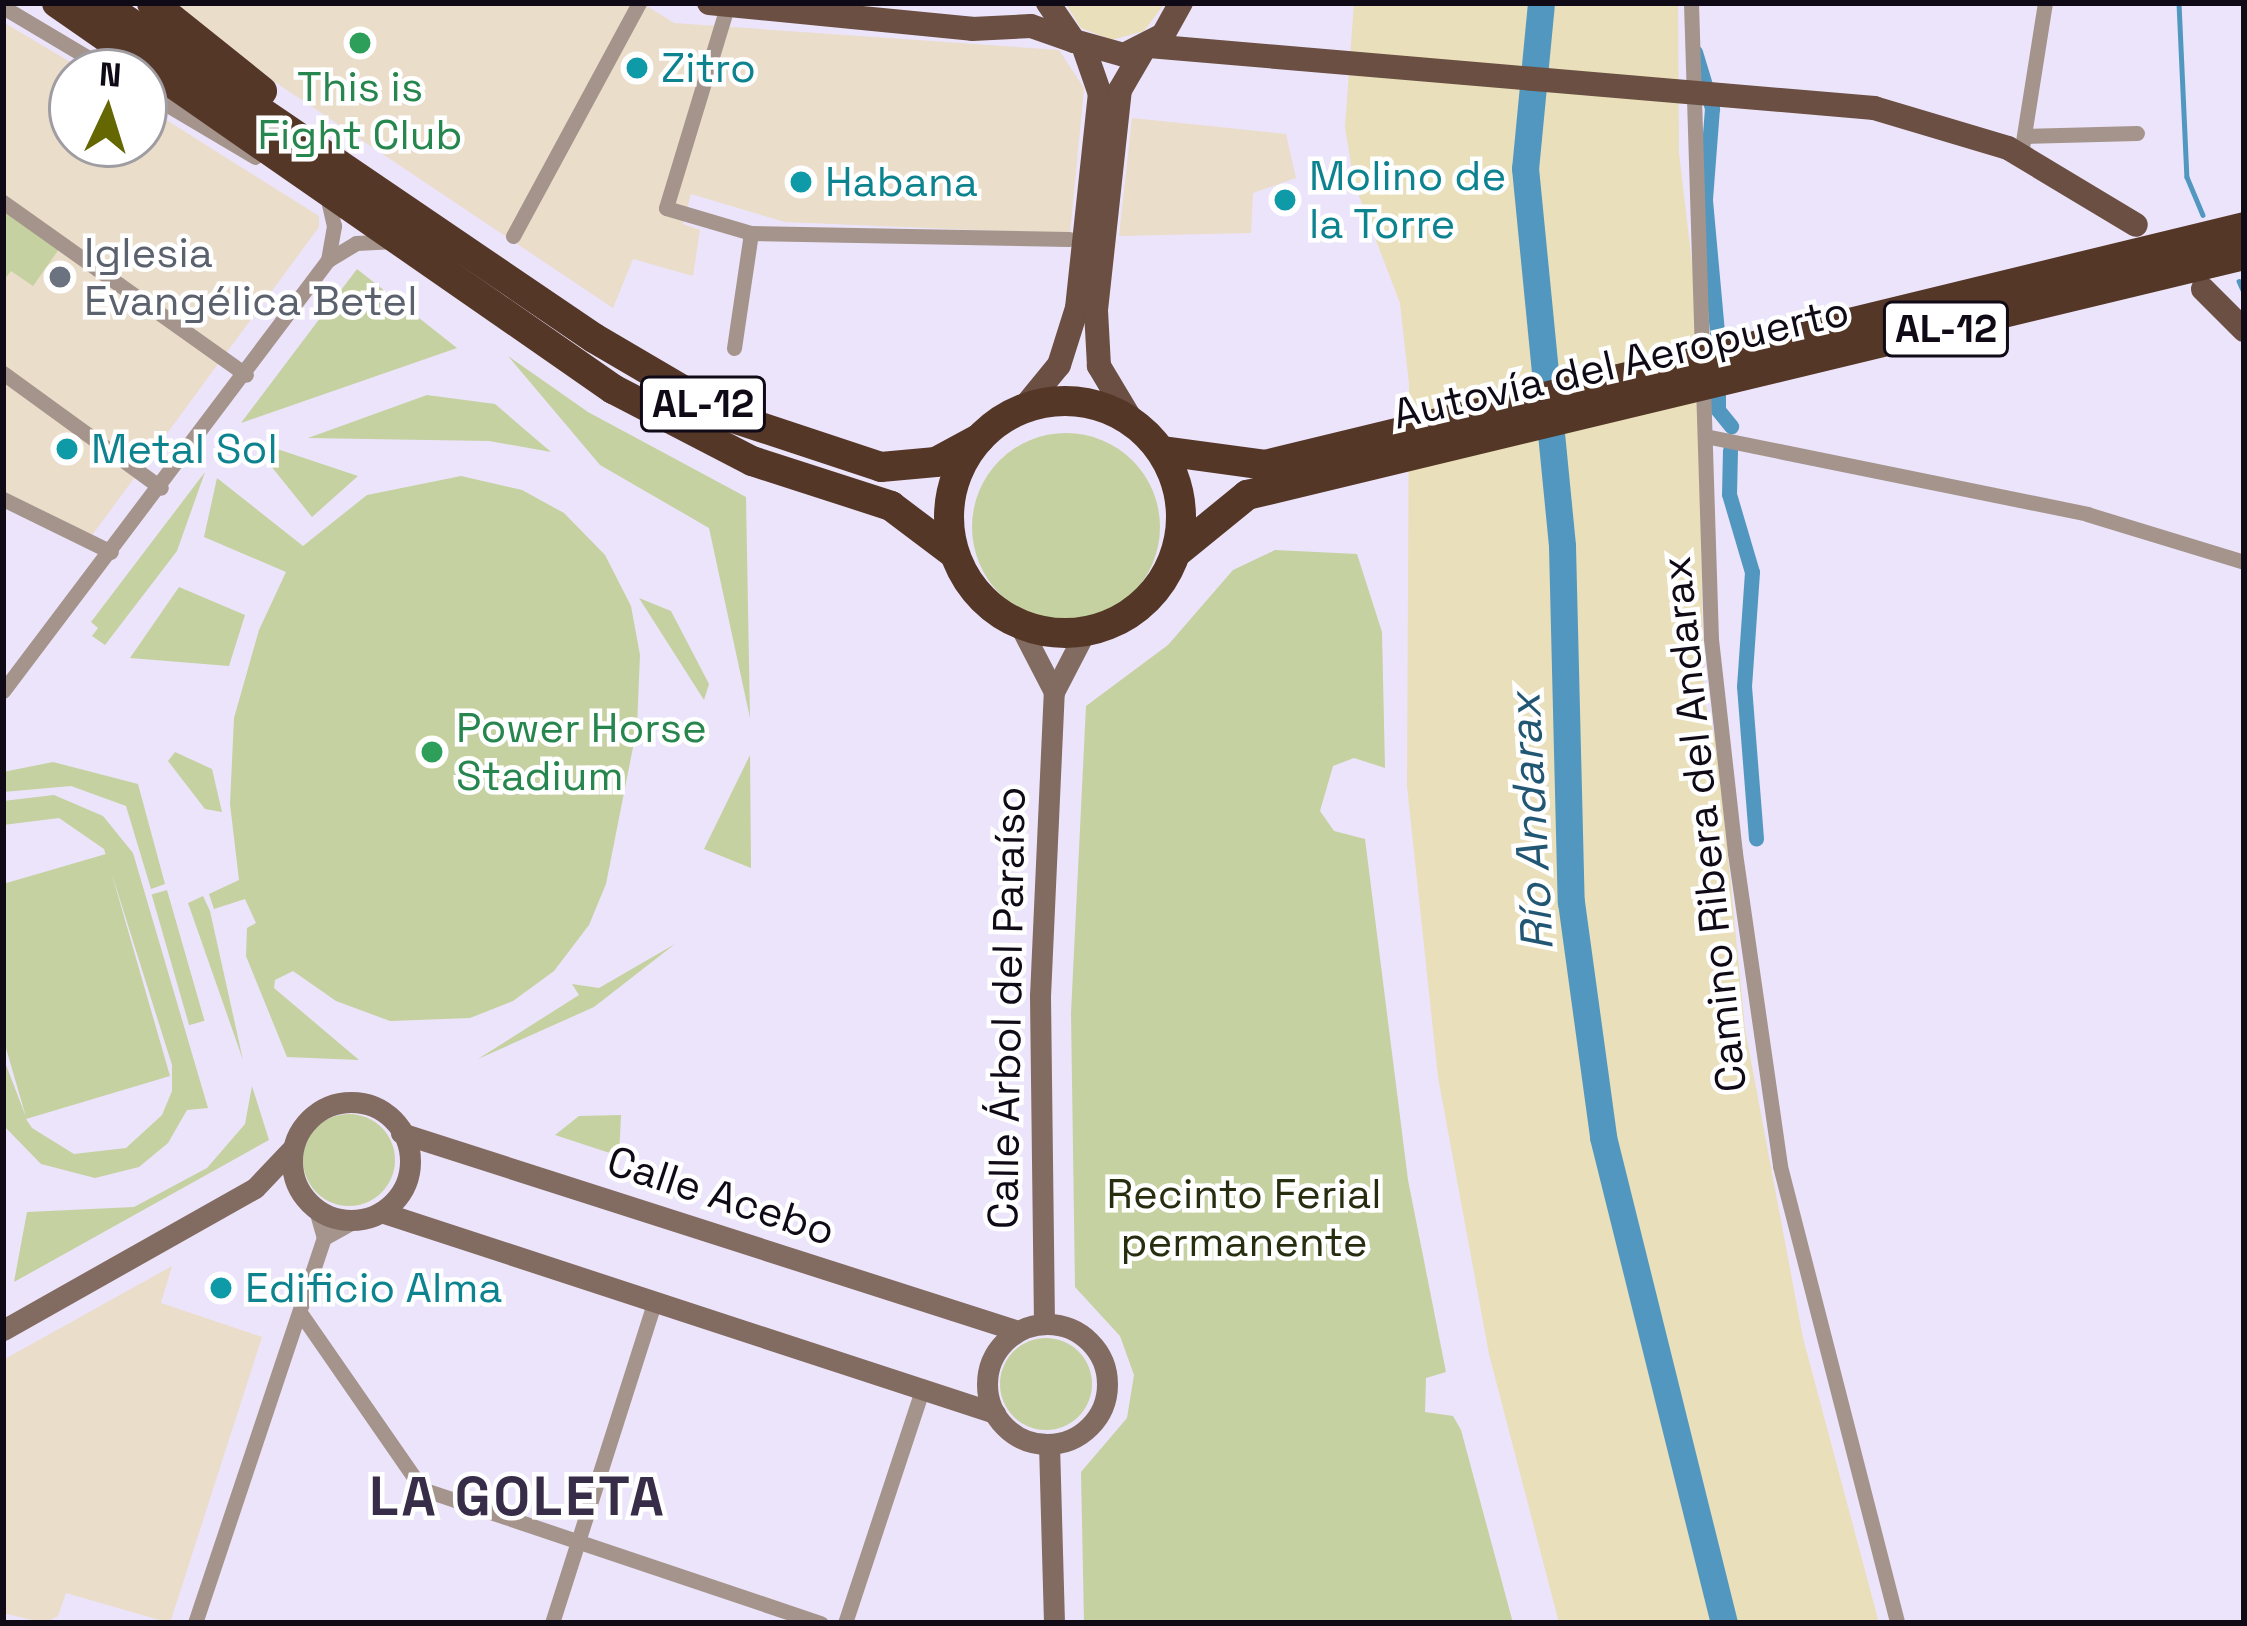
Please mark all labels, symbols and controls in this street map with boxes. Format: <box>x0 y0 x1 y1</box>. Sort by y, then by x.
marker: This is Fight Club <box>347 30 373 56</box>
place label: Zitro <box>661 43 756 93</box>
north arrow <box>48 48 168 168</box>
text: N <box>98 53 123 97</box>
marker: Zitro <box>624 55 650 81</box>
place label: This is Fight Club <box>257 62 463 160</box>
place label: Molino de la Torre <box>1309 151 1506 249</box>
place label: Habana <box>825 157 978 207</box>
marker: Habana <box>788 169 814 195</box>
marker: Molino de la Torre <box>1272 187 1298 213</box>
place label: Iglesia Evangélica Betel <box>84 228 418 326</box>
marker: Iglesia Evangélica Betel <box>47 264 73 290</box>
street label: Autovía del Aeropuerto <box>1388 286 1854 440</box>
road number: AL-12 <box>1880 296 2012 362</box>
road number: AL-12 <box>637 371 769 437</box>
place label: Metal Sol <box>91 424 278 474</box>
marker: Metal Sol <box>54 436 80 462</box>
street label: Camino Ribera del Andarax <box>1651 553 1757 1095</box>
water label: Río Andarax <box>1497 692 1565 952</box>
place label: Power Horse Stadium <box>456 703 707 801</box>
marker: Power Horse Stadium <box>419 739 445 765</box>
street label: Calle Árbol del Paraíso <box>978 786 1036 1230</box>
street label: Calle Acebo <box>601 1135 841 1257</box>
park label: Recinto Ferial permanente <box>1106 1169 1382 1268</box>
place label: Edificio Alma <box>245 1263 503 1313</box>
marker: Edificio Alma <box>208 1275 234 1301</box>
district label: LA GOLETA <box>369 1465 667 1529</box>

